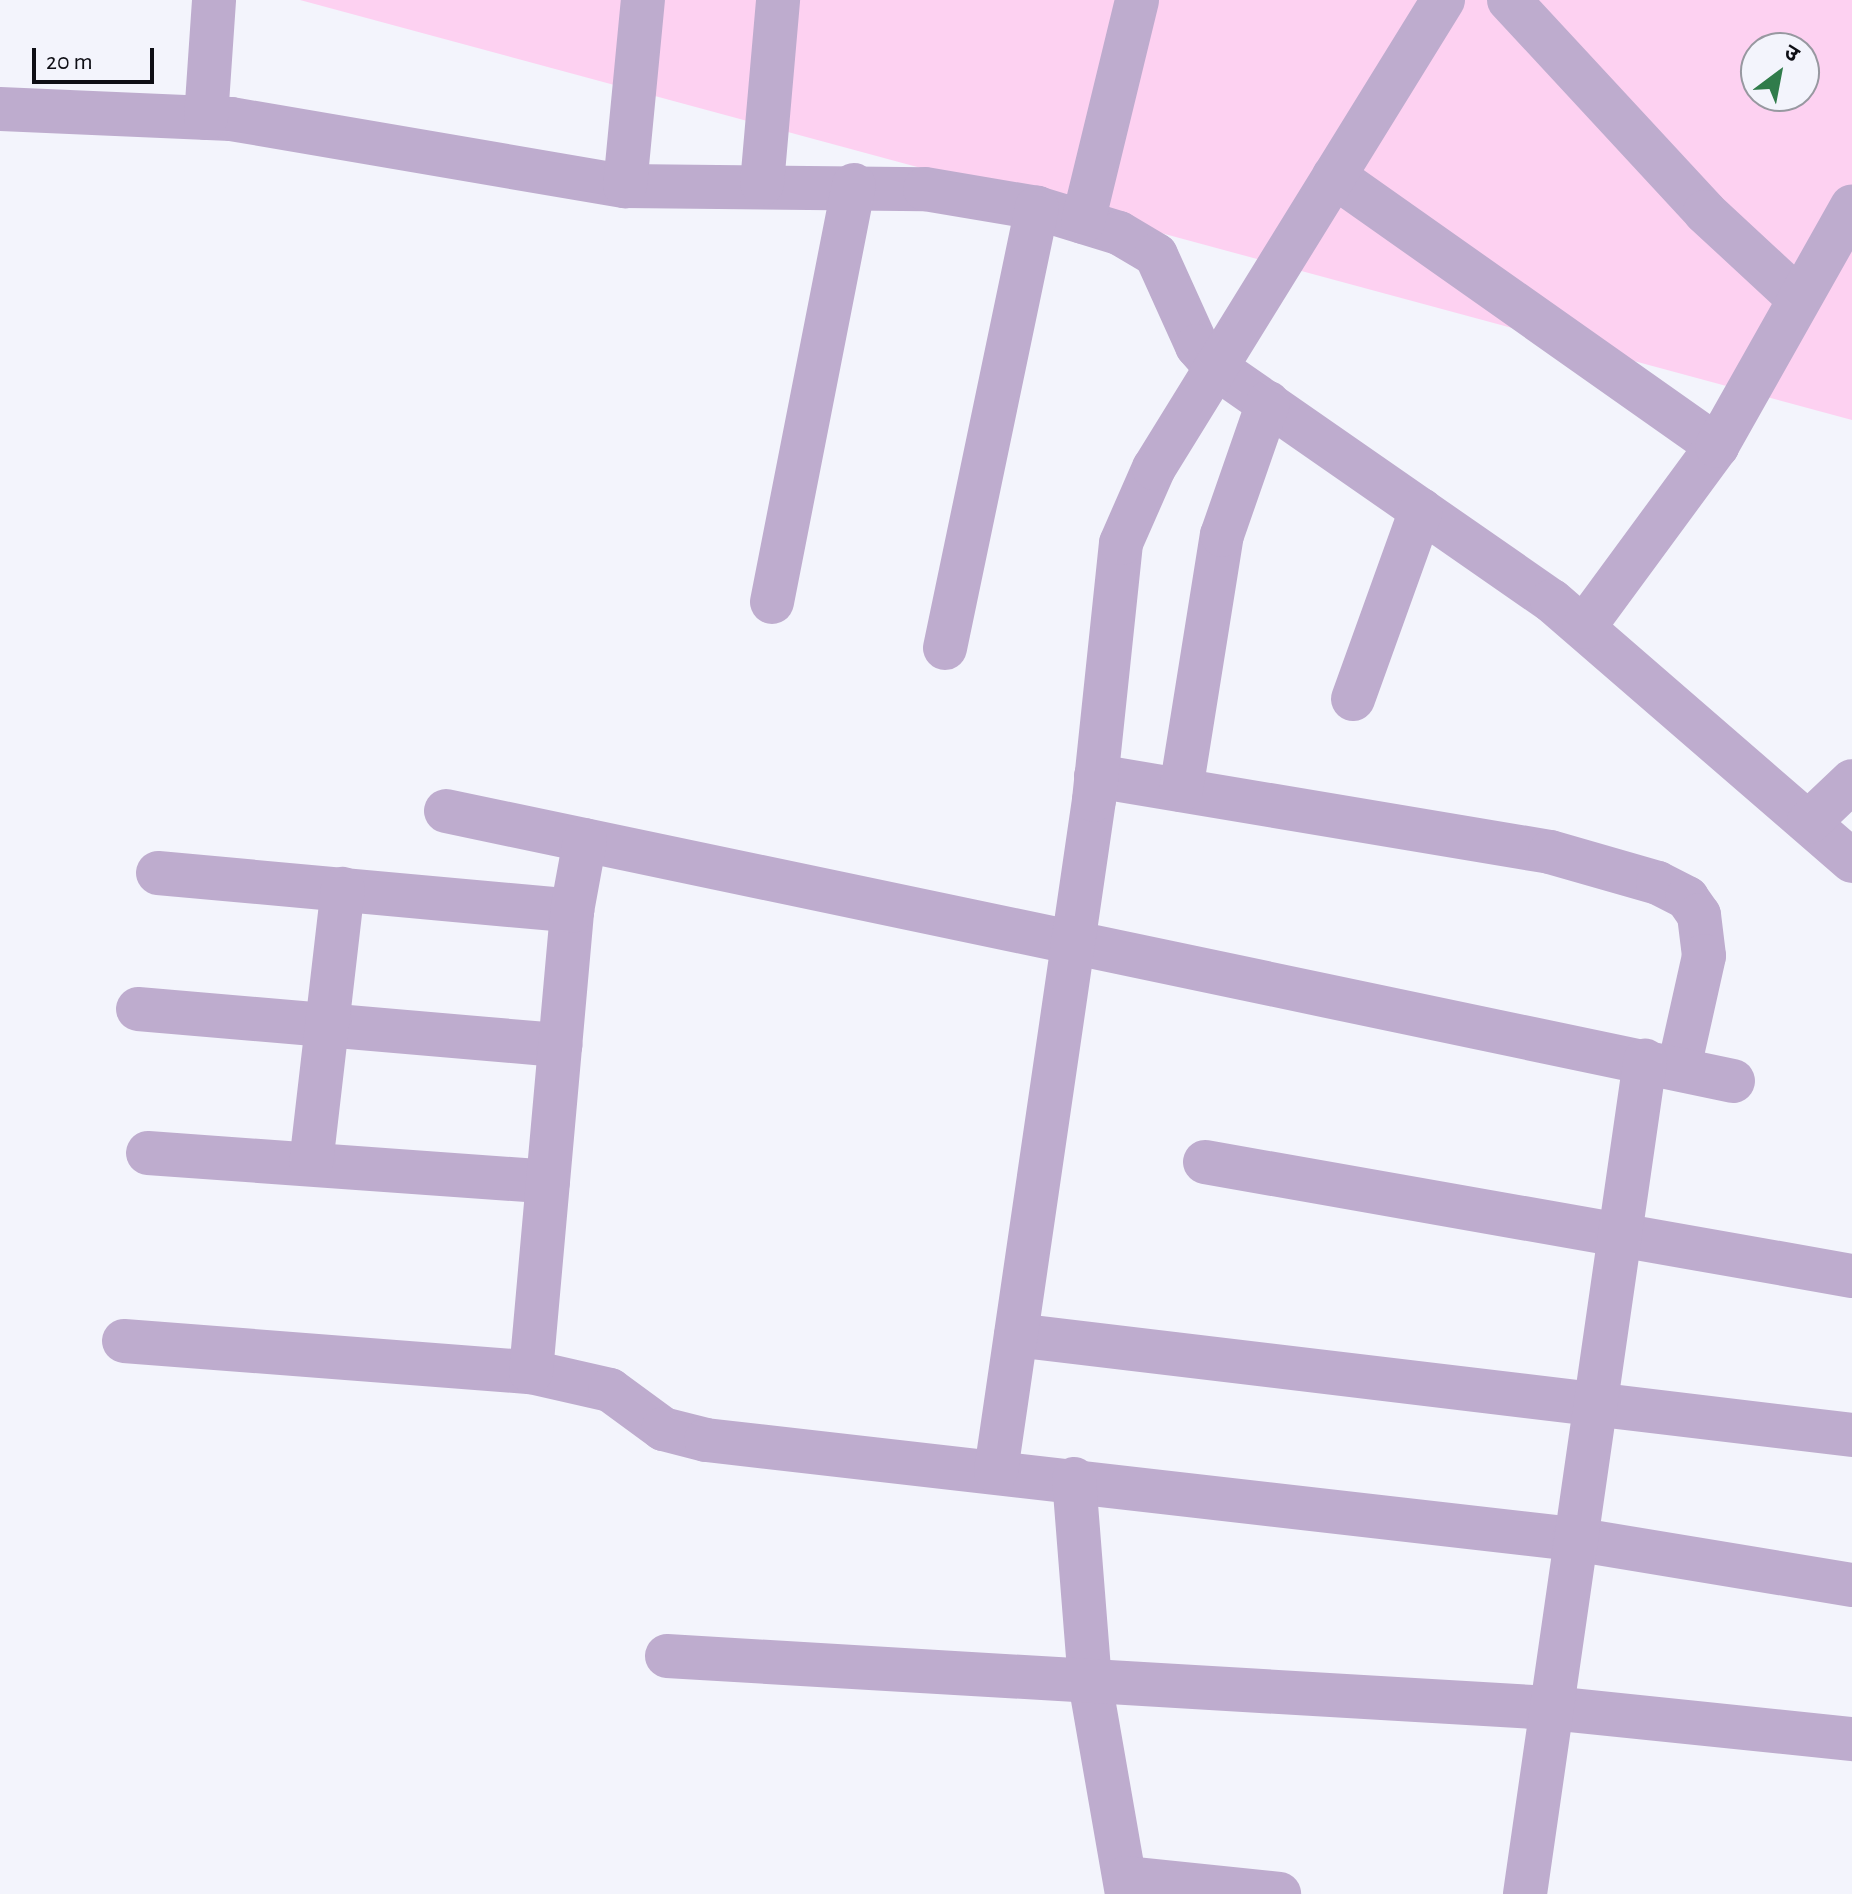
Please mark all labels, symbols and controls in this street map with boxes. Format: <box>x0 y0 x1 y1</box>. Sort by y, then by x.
scale bar <box>36 32 158 82</box>
north arrow <box>1740 32 1820 112</box>
text: उ <box>1780 41 1803 66</box>
text: 20 m <box>46 50 93 74</box>

